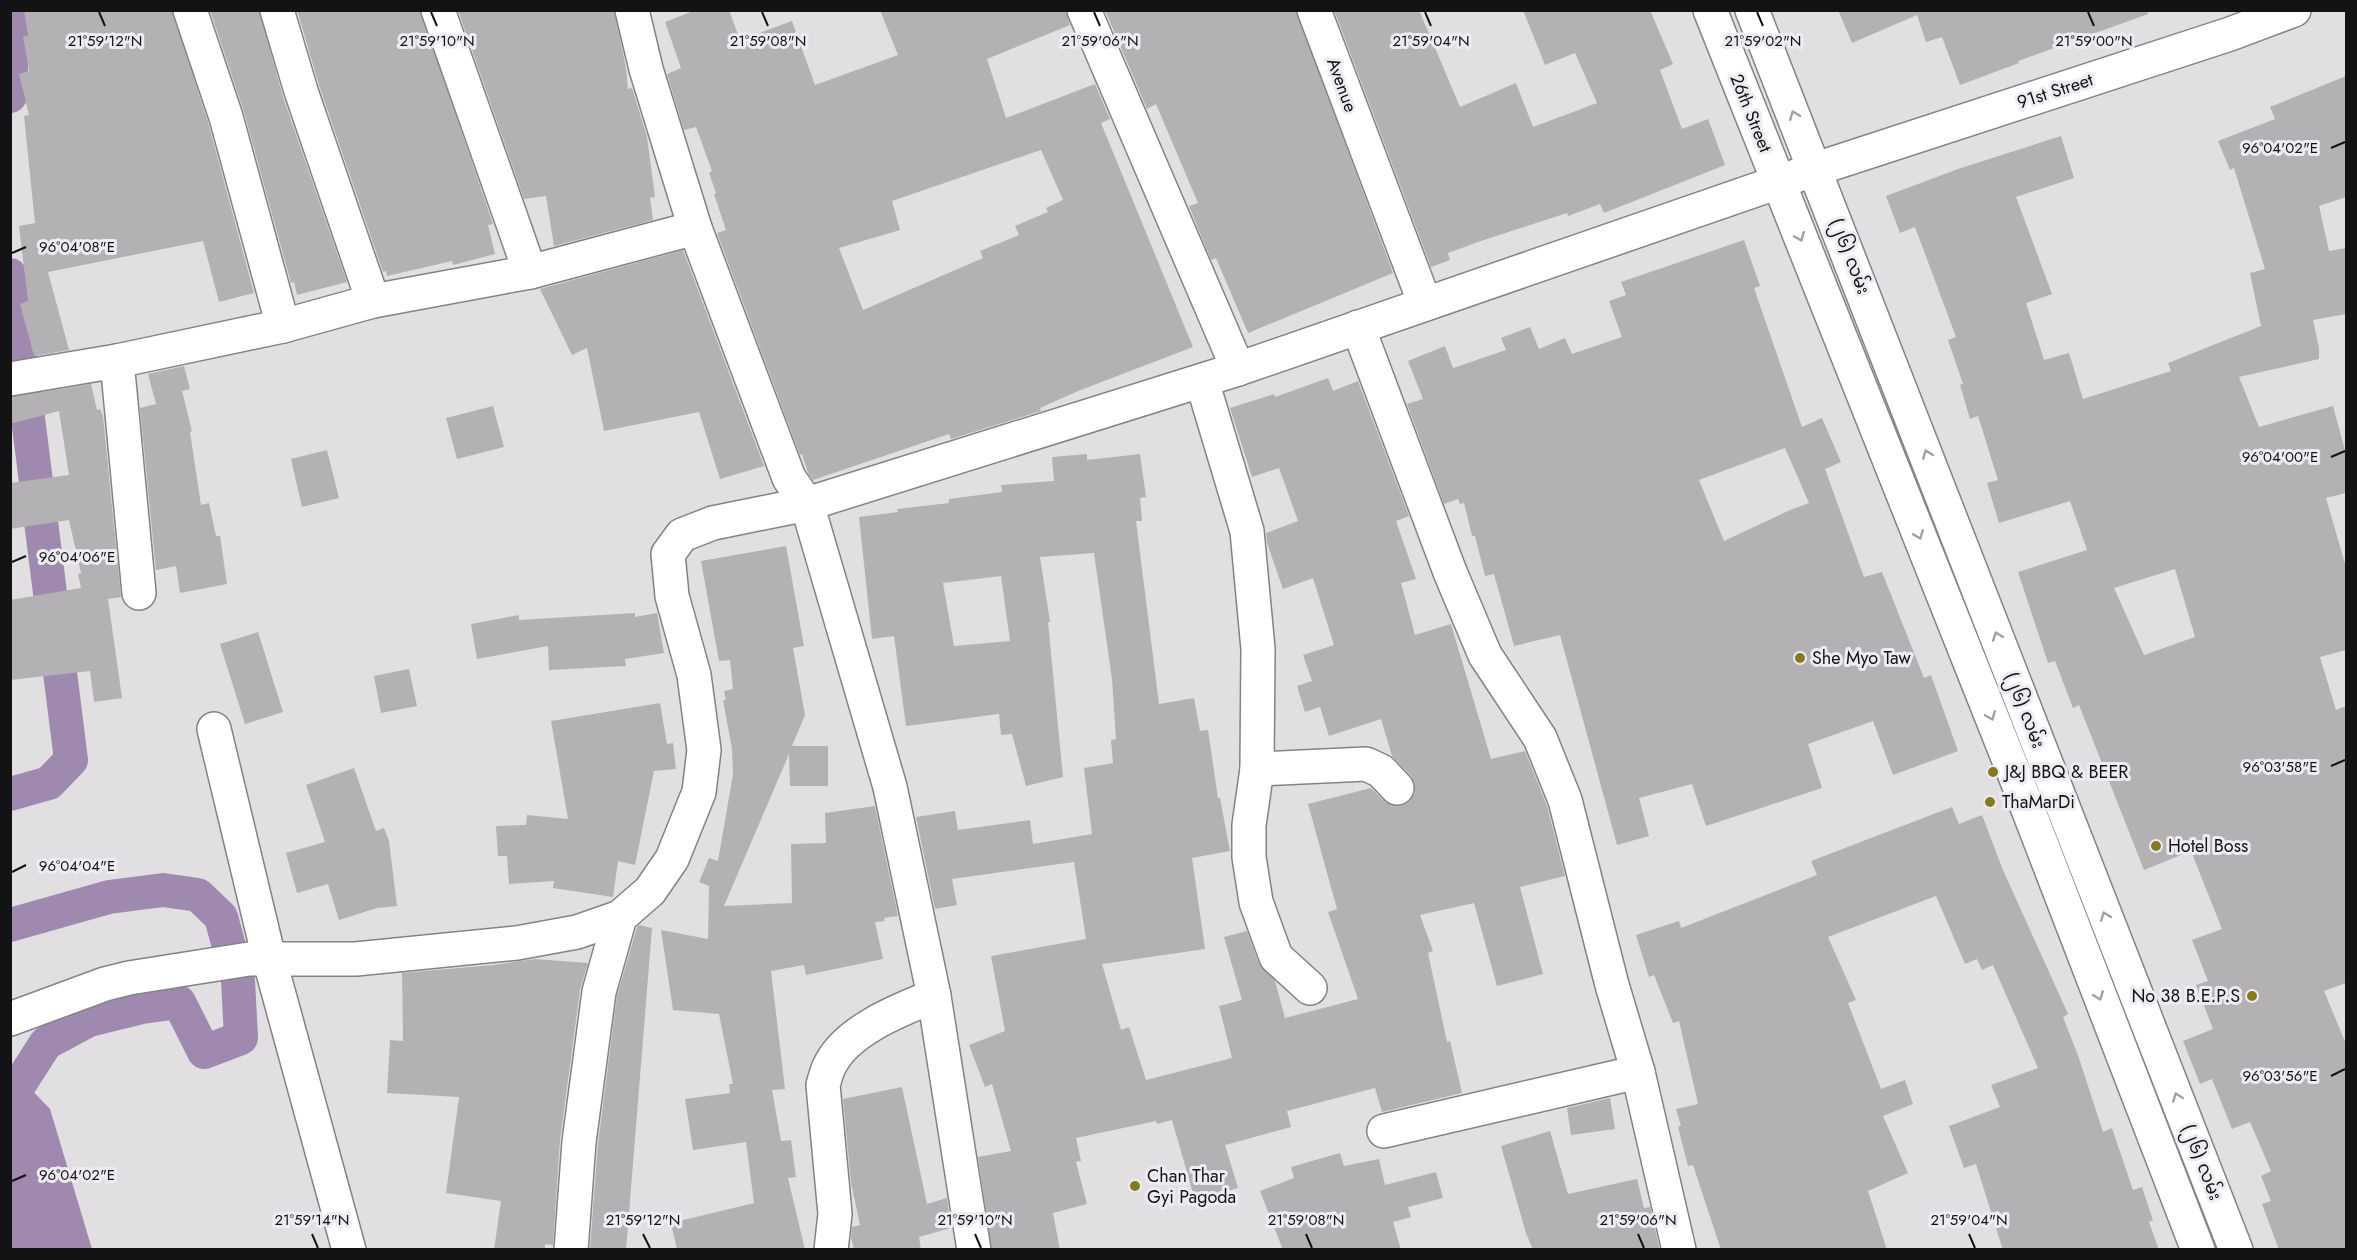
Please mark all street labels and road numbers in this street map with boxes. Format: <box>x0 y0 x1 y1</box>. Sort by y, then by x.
street label: Avenue <box>1320 54 1364 116</box>
street label: 91st Street <box>2014 66 2097 115</box>
street label: 26th Street <box>1723 70 1779 157</box>
street label: (၂၆) လမ်း <box>1822 214 1877 299</box>
street label: (၂၆) လမ်း <box>1997 668 2052 753</box>
street label: (၂၆) လမ်း <box>2174 1120 2229 1205</box>

